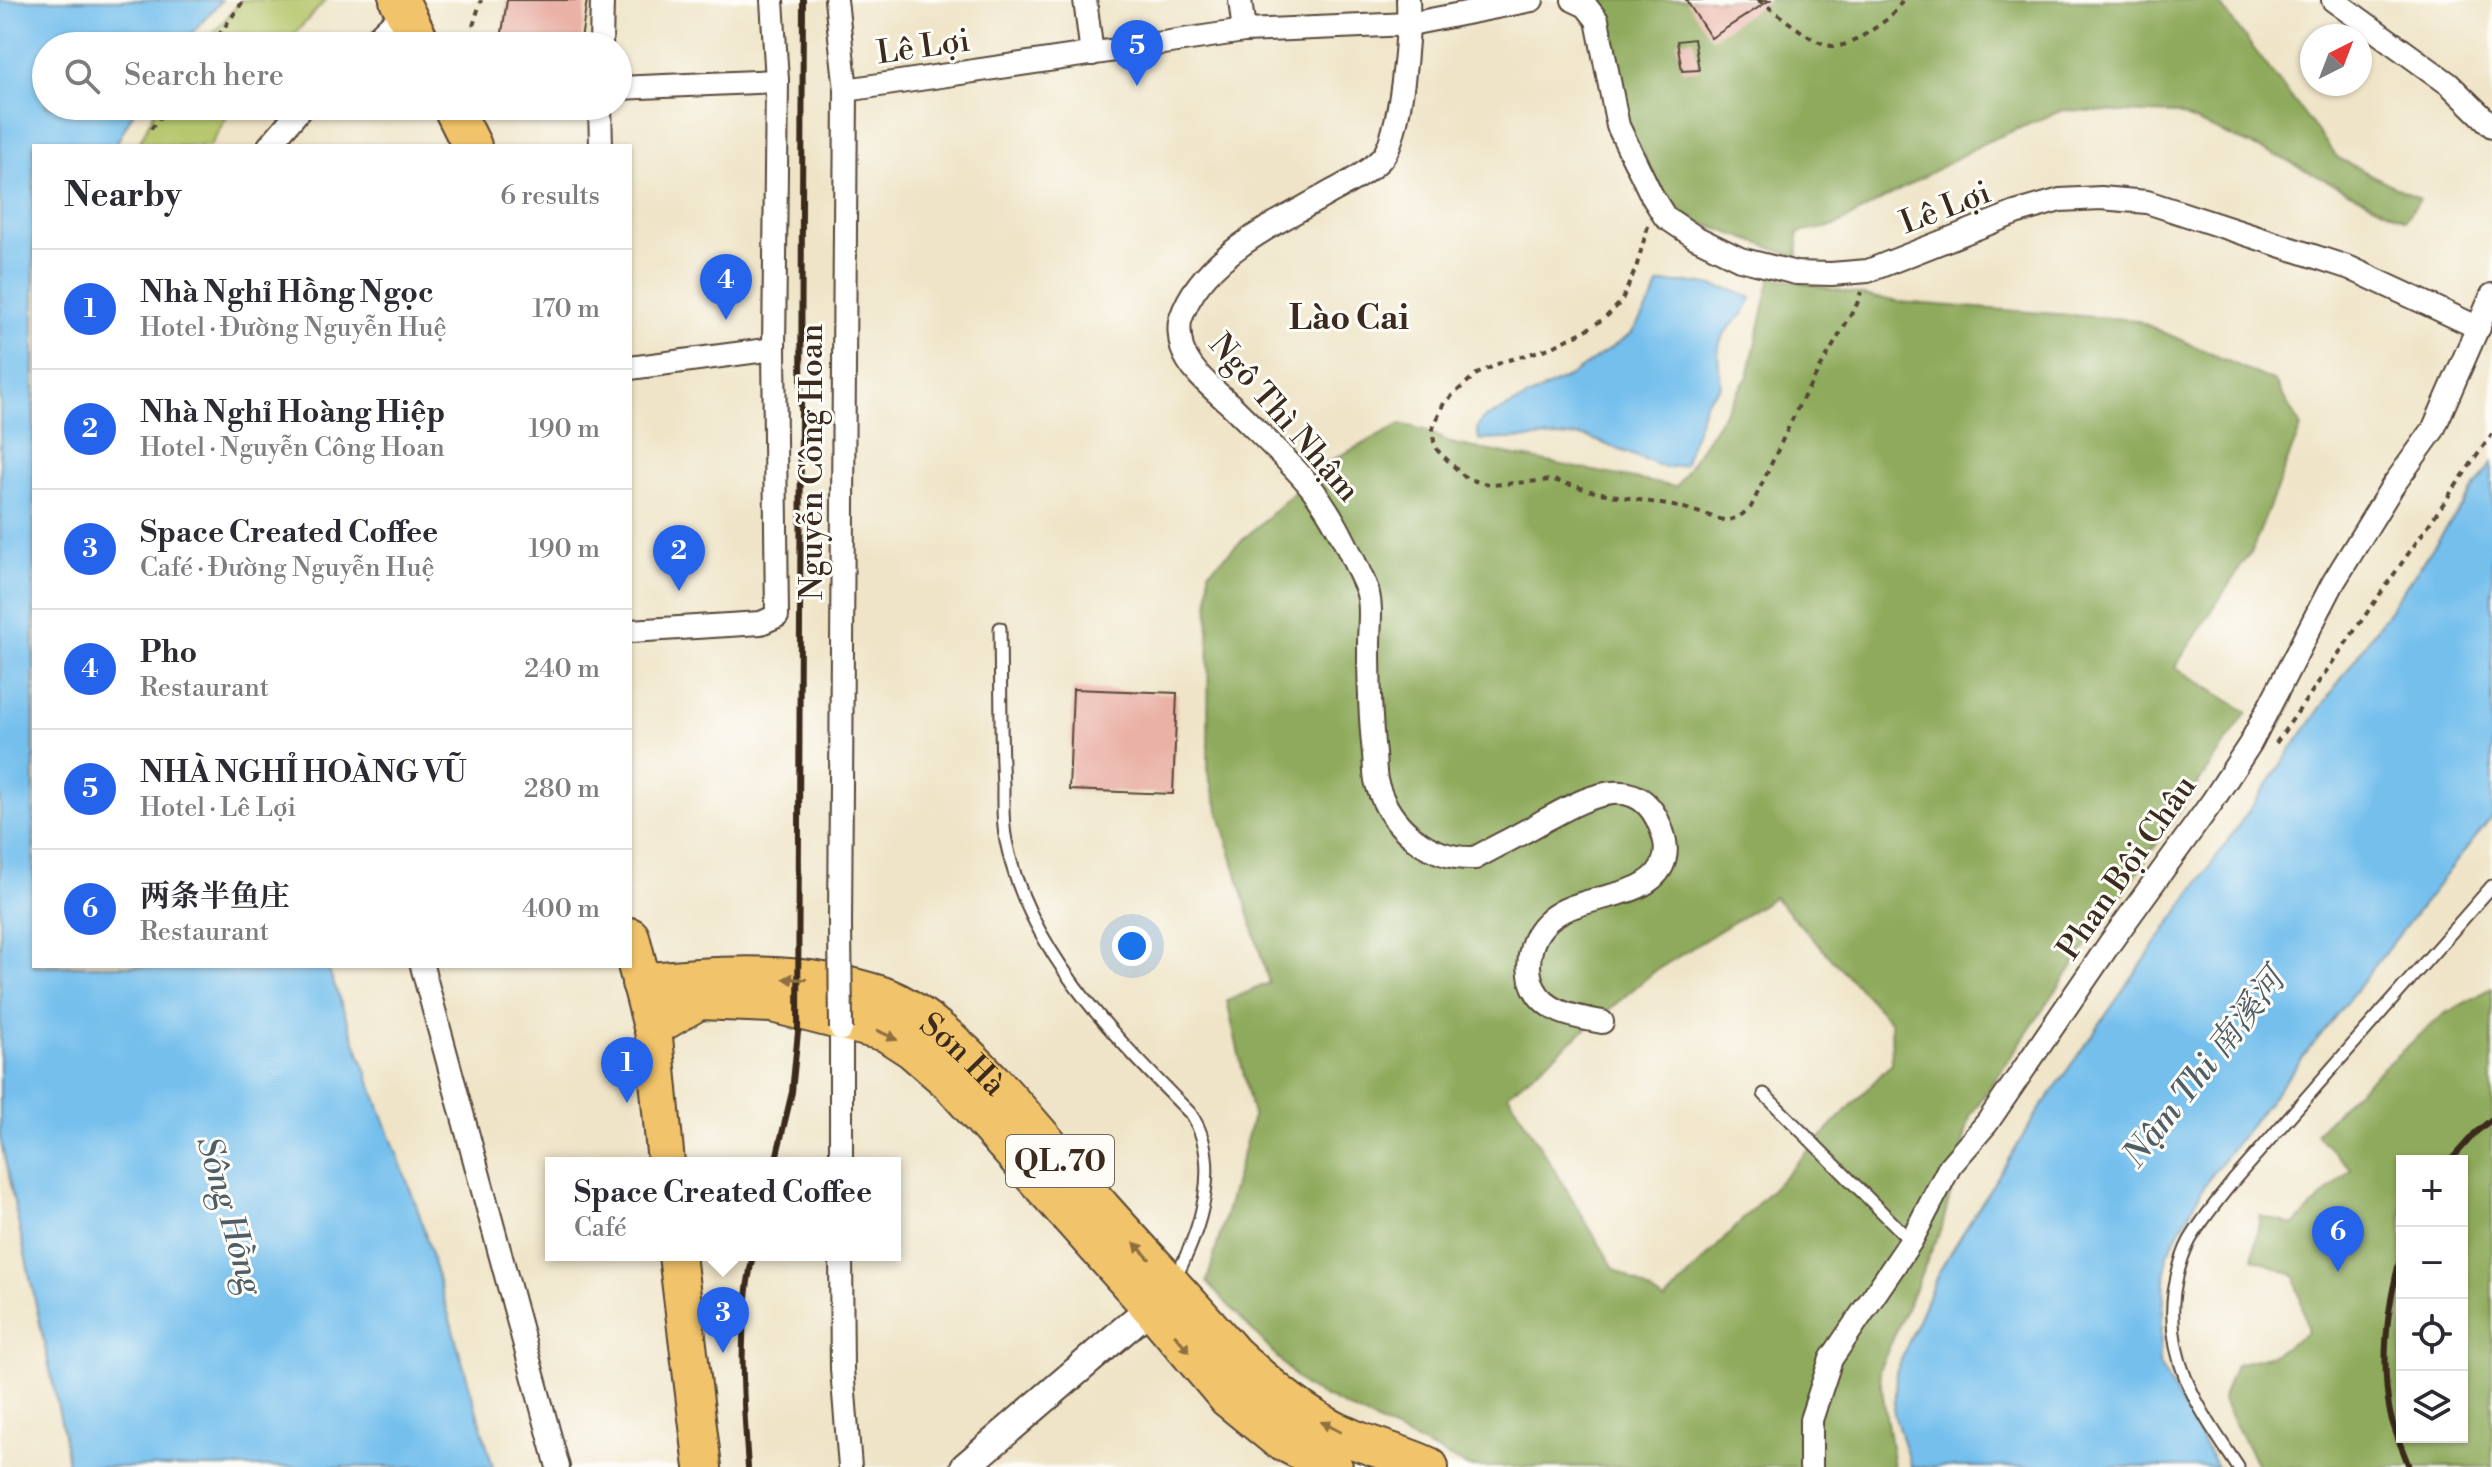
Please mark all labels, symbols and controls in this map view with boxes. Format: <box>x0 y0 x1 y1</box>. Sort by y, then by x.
pin: 5 <box>1111 20 1163 86</box>
street label: Lê Lợi <box>874 21 972 73</box>
north arrow <box>2300 24 2372 96</box>
search box <box>32 32 632 120</box>
icon: search <box>60 54 104 98</box>
text: Search here <box>124 57 284 95</box>
street label: Lê Lợi <box>1894 172 1996 243</box>
text: Nearby <box>64 175 182 217</box>
text: 6 results <box>500 180 600 212</box>
pin: 4 <box>700 254 752 320</box>
text: Nhà Nghỉ Hồng Ngọc <box>140 274 434 312</box>
text: 1 <box>84 293 96 325</box>
text: 170 m <box>532 293 600 325</box>
district label: Lào Cai <box>1289 298 1409 340</box>
text: Hotel · Đường Nguyễn Huệ <box>140 312 447 344</box>
street label: Nguyễn Công Hoan <box>792 324 832 600</box>
street label: Ngô Thì Nhậm <box>1200 325 1368 510</box>
text: Nhà Nghỉ Hoàng Hiệp <box>140 394 445 432</box>
text: 2 <box>82 413 98 445</box>
text: 190 m <box>529 413 600 445</box>
text: Hotel · Nguyễn Công Hoan <box>140 432 445 464</box>
text: Space Created Coffee <box>140 514 438 552</box>
pin: 2 <box>653 525 705 591</box>
text: 3 <box>82 533 98 565</box>
text: 190 m <box>529 533 600 565</box>
text: Café · Đường Nguyễn Huệ <box>140 552 435 584</box>
text: Pho <box>140 634 197 672</box>
text: 4 <box>81 653 99 685</box>
text: 240 m <box>524 653 600 685</box>
text: Restaurant <box>140 672 269 704</box>
text: NHÀ NGHỈ HOÀNG VŨ <box>140 754 467 792</box>
street label: Phan Bội Châu <box>2049 768 2205 967</box>
text: 5 <box>82 773 98 805</box>
text: 280 m <box>524 773 600 805</box>
text: Hotel · Lê Lợi <box>140 792 296 824</box>
text: 两条半鱼庄 <box>140 878 290 916</box>
text: 6 <box>82 893 98 925</box>
text: 400 m <box>522 893 600 925</box>
text: Restaurant <box>140 916 269 948</box>
your location <box>1112 926 1152 966</box>
water label: Nậm Thi 南溪河 <box>2114 956 2299 1176</box>
one-way arrow <box>782 972 807 985</box>
street label: Sơn Hà <box>912 1004 1015 1105</box>
one-way arrow <box>875 1028 898 1042</box>
pin: 1 <box>601 1037 653 1103</box>
water label: Sông Hồng <box>187 1132 272 1301</box>
road number: QL.70 <box>1006 1135 1114 1187</box>
map controls <box>2396 1155 2468 1443</box>
button: + <box>2396 1155 2468 1227</box>
popup <box>545 1157 901 1261</box>
text: Space Created Coffee <box>574 1174 872 1212</box>
pin: 6 <box>2312 1206 2364 1272</box>
text: Café <box>574 1212 627 1244</box>
button: − <box>2396 1227 2468 1299</box>
one-way arrow <box>1133 1242 1152 1261</box>
pin: 3 <box>697 1287 749 1353</box>
button: locate <box>2396 1299 2468 1371</box>
one-way arrow <box>1173 1332 1190 1352</box>
button: layers <box>2396 1371 2468 1443</box>
one-way arrow <box>1319 1421 1342 1434</box>

